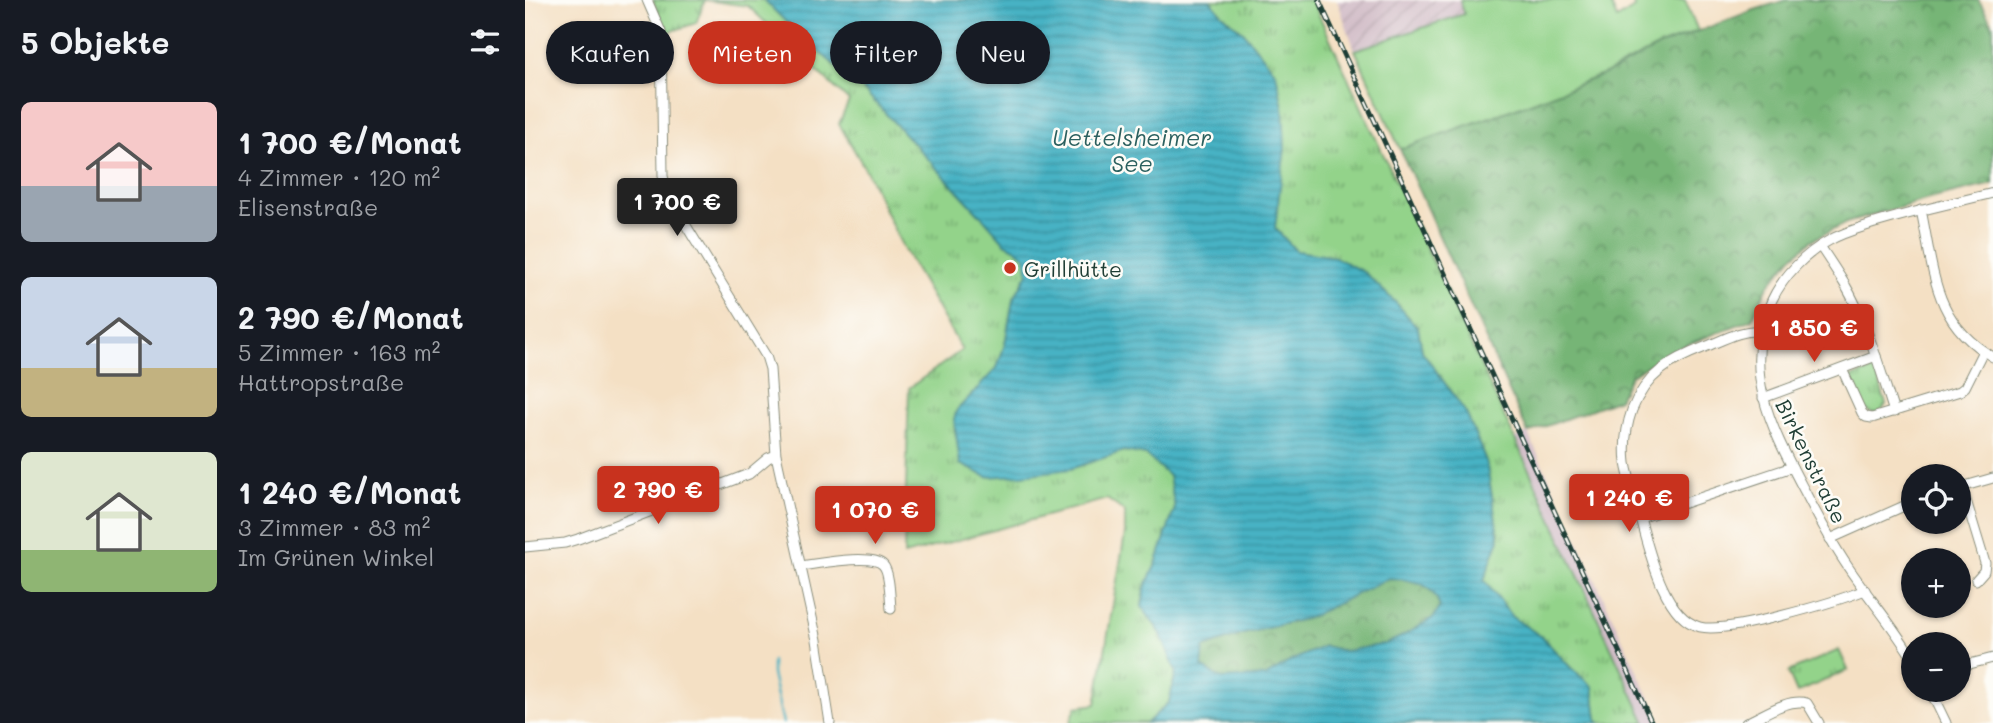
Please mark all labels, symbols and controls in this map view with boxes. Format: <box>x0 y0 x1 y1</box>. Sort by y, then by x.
chip: Kaufen <box>546 21 674 84</box>
chip: Mieten <box>688 21 816 84</box>
chip: Filter <box>830 21 942 84</box>
chip: Neu <box>956 21 1050 84</box>
text: 5 Objekte <box>21 22 169 62</box>
icon: filters <box>466 23 504 61</box>
text: 1 700 €/Monat <box>238 122 461 162</box>
water label: Uettelsheimer See <box>1052 122 1212 178</box>
icon: home <box>77 130 161 214</box>
text: 4 Zimmer · 120 m² <box>238 162 440 192</box>
pin: 1 700 € <box>612 178 742 238</box>
text: 1 700 € <box>633 186 721 216</box>
text: Elisenstraße <box>238 192 378 222</box>
place label: Grillhütte <box>1024 255 1122 282</box>
marker: Grillhütte <box>1002 260 1018 276</box>
text: 2 790 €/Monat <box>238 297 464 337</box>
pin: 1 850 € <box>1749 304 1879 364</box>
icon: home <box>77 305 161 389</box>
text: 1 850 € <box>1770 312 1858 342</box>
text: 5 Zimmer · 163 m² <box>238 337 441 367</box>
text: Hattropstraße <box>238 367 404 397</box>
street label: Birkenstraße <box>1770 394 1854 528</box>
map controls <box>1901 464 1971 702</box>
button: locate <box>1901 464 1971 534</box>
pin: 2 790 € <box>593 466 723 526</box>
text: 1 240 €/Monat <box>238 472 461 512</box>
text: 2 790 € <box>613 474 703 504</box>
pin: 1 240 € <box>1564 475 1694 534</box>
icon: home <box>77 480 161 564</box>
text: 1 240 € <box>1585 482 1673 512</box>
pin: 1 070 € <box>810 486 940 546</box>
text: 1 070 € <box>831 494 919 524</box>
text: 3 Zimmer · 83 m² <box>238 512 430 542</box>
text: Im Grünen Winkel <box>238 542 434 572</box>
button: + <box>1901 548 1971 618</box>
button: − <box>1901 632 1971 702</box>

